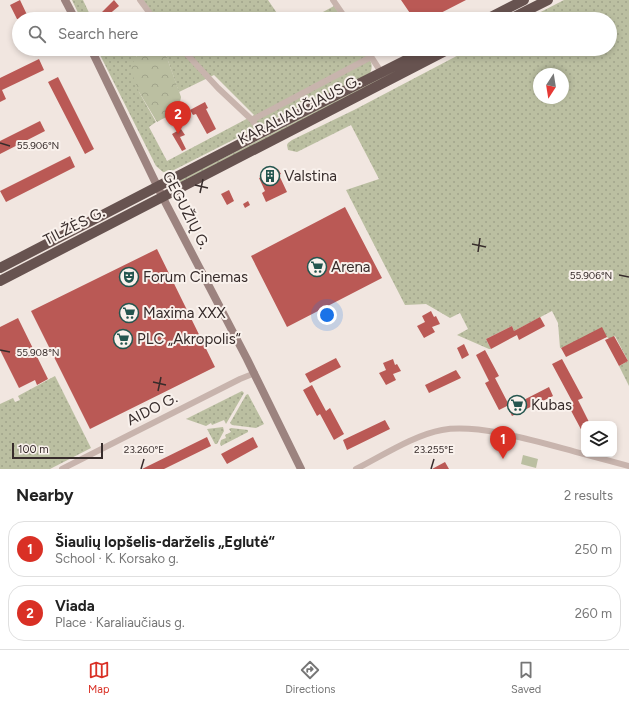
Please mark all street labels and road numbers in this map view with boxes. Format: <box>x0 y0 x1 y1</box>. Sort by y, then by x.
street label: KARALIAUČIAUS G. <box>235 71 363 149</box>
street label: GEGUŽIŲ G. <box>159 168 213 252</box>
street label: TILŽĖS G. <box>40 203 108 249</box>
street label: AIDO G. <box>124 389 180 429</box>

